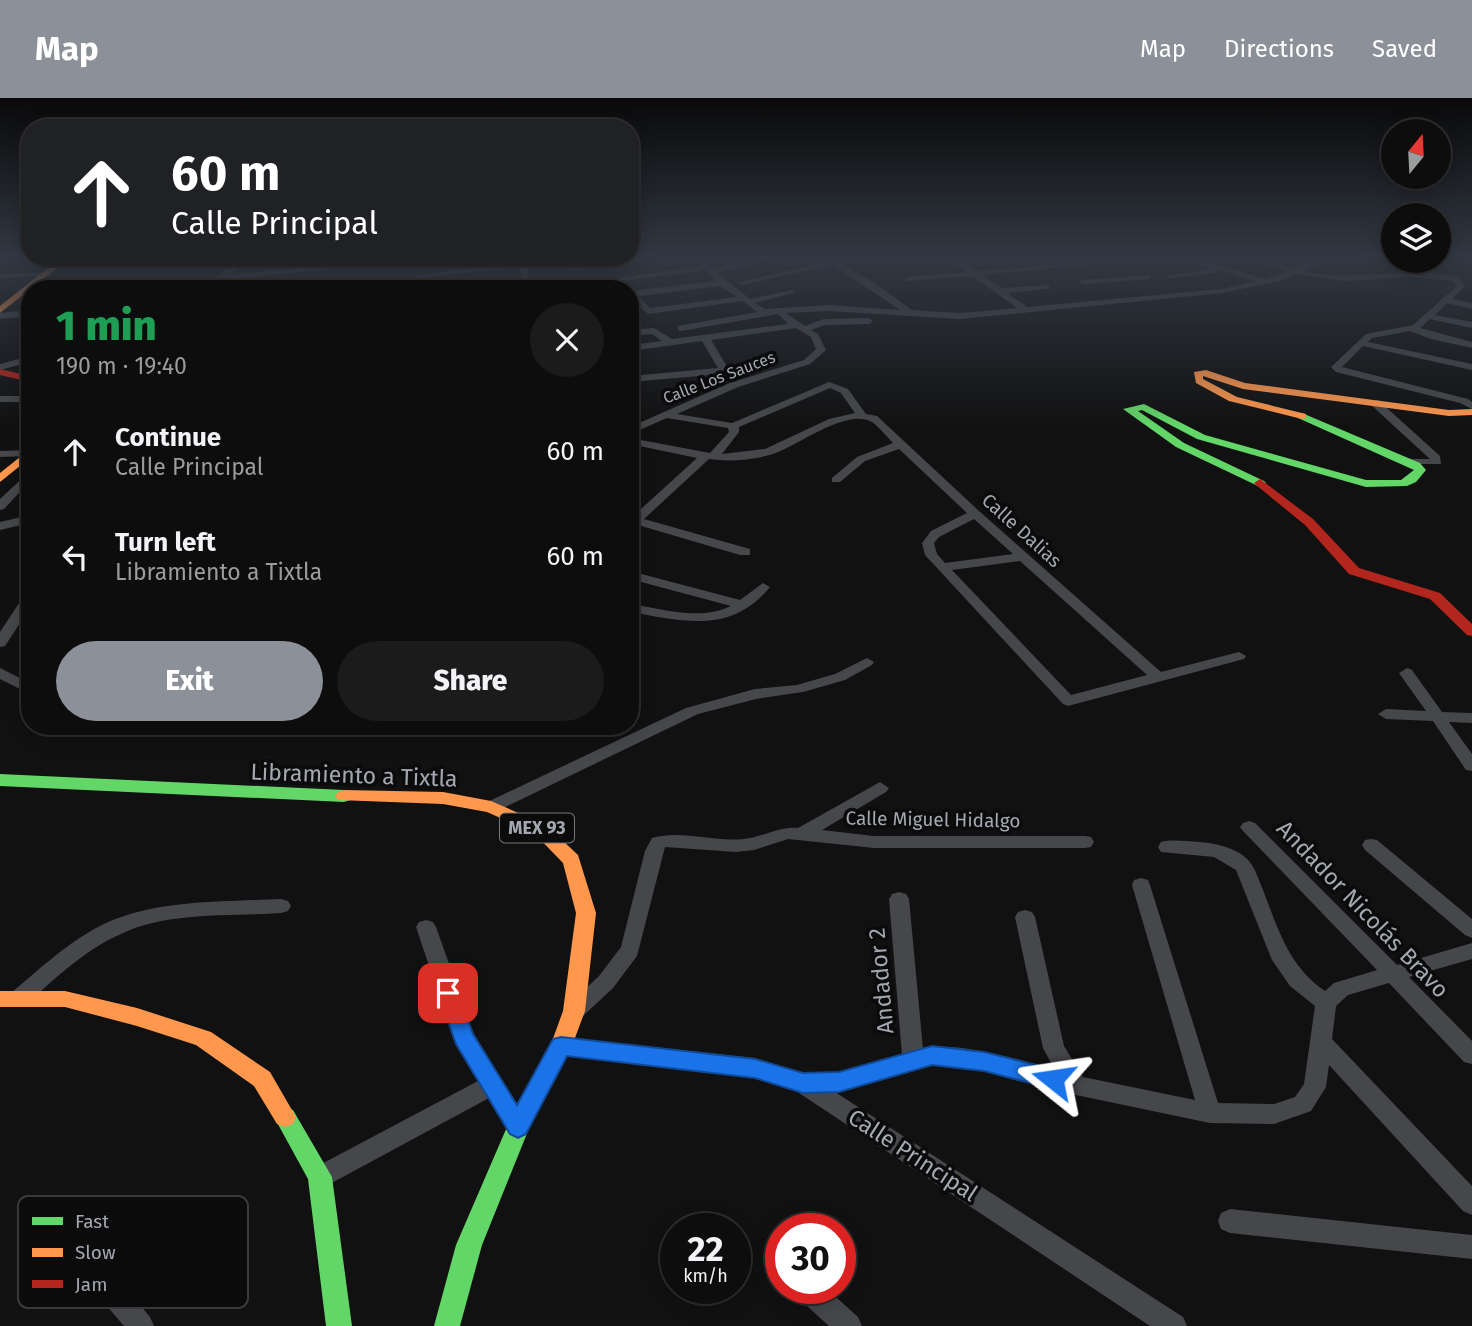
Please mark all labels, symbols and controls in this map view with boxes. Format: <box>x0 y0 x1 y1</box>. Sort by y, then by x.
text: Map <box>35 29 99 69</box>
text: Map <box>1140 35 1186 63</box>
text: Directions <box>1224 35 1334 63</box>
text: Saved <box>1372 35 1437 63</box>
north arrow <box>1381 119 1451 189</box>
map controls <box>1381 119 1451 273</box>
text: 60 m <box>171 144 280 203</box>
icon: ahead <box>56 147 147 238</box>
button: layers <box>1381 203 1451 273</box>
text: Calle Principal <box>171 204 378 242</box>
text: 1 min <box>56 301 157 351</box>
button: close <box>530 303 604 377</box>
street label: Calle Los Sauces <box>660 347 778 408</box>
text: 190 m · 19:40 <box>56 352 187 380</box>
text: Continue <box>115 422 221 453</box>
icon: ahead <box>56 433 94 471</box>
text: 60 m <box>546 436 604 467</box>
text: Calle Principal <box>115 453 264 481</box>
street label: Calle Dalias <box>977 489 1066 572</box>
text: Turn left <box>115 527 216 558</box>
icon: left <box>56 538 94 576</box>
text: 60 m <box>546 541 604 572</box>
text: Libramiento a Tixtla <box>115 558 322 586</box>
button: Exit <box>56 641 323 721</box>
button: Share <box>337 641 604 721</box>
street label: Libramiento a Tixtla <box>250 757 458 793</box>
street label: Calle Miguel Hidalgo <box>845 806 1021 833</box>
road number: MEX 93 <box>500 814 574 842</box>
street label: Andador Nicolás Bravo <box>1271 814 1455 1004</box>
street label: Andador 2 <box>862 927 900 1035</box>
pin <box>418 963 478 1023</box>
icon: arrive <box>429 974 467 1012</box>
position arrow <box>1016 1042 1090 1116</box>
street label: Calle Principal <box>843 1103 983 1207</box>
legend <box>18 1196 248 1308</box>
text: Fast <box>75 1210 109 1233</box>
speed limit sign: 30 <box>765 1213 856 1304</box>
text: 22 <box>687 1228 724 1270</box>
text: Slow <box>75 1241 116 1264</box>
text: km/h <box>683 1265 728 1287</box>
text: Jam <box>75 1273 107 1296</box>

